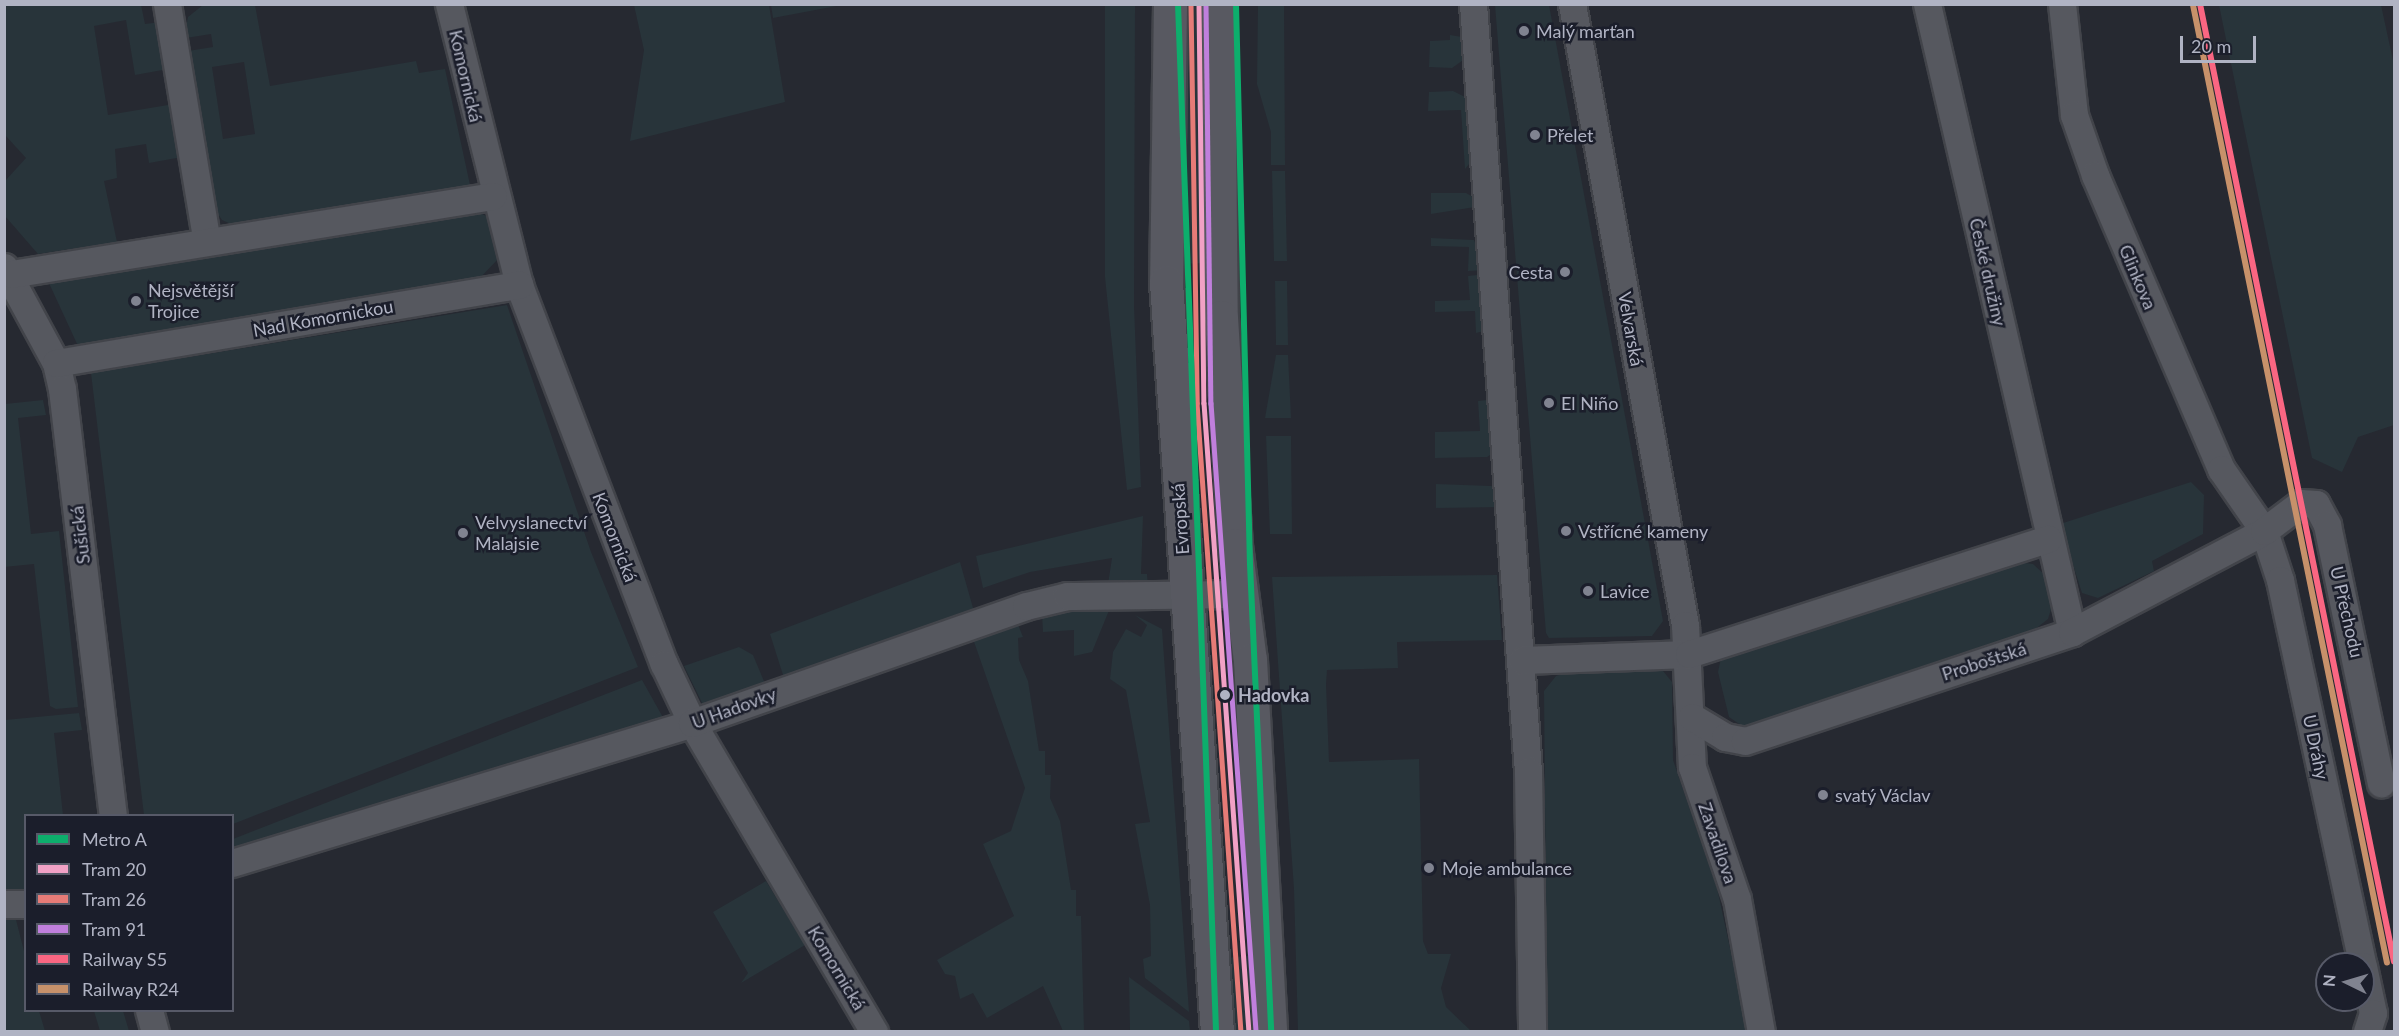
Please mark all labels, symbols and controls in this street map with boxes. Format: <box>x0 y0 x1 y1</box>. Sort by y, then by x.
place label: Malý marťan <box>1536 20 1635 42</box>
marker: Malý marťan <box>1517 24 1531 38</box>
scale bar <box>2183 24 2260 62</box>
street label: Komornická <box>445 28 487 124</box>
text: 20 m <box>2191 35 2231 57</box>
place label: Přelet <box>1547 124 1593 146</box>
marker: Přelet <box>1528 128 1542 142</box>
street label: České družiny <box>1965 216 2011 328</box>
street label: Glinkova <box>2115 241 2161 313</box>
place label: Cesta <box>1508 261 1553 283</box>
marker: Cesta <box>1558 265 1572 279</box>
place label: Nejsvětější Trojice <box>148 280 234 322</box>
street label: Velvarská <box>1614 290 1648 368</box>
marker: Nejsvětější Trojice <box>129 294 143 308</box>
street label: Nad Komornickou <box>251 295 395 341</box>
place label: El Niño <box>1561 392 1618 414</box>
marker: El Niño <box>1542 396 1556 410</box>
street label: Evropská <box>1167 483 1193 555</box>
street label: Komornická <box>588 489 642 585</box>
street label: Sušická <box>66 505 94 565</box>
place label: Velvyslanectví Malajsie <box>475 512 587 554</box>
place label: Vstřícné kameny <box>1578 520 1708 542</box>
marker: Vstřícné kameny <box>1559 524 1573 538</box>
marker: Velvyslanectví Malajsie <box>456 526 470 540</box>
street label: U Přechodu <box>2326 564 2368 660</box>
place label: Lavice <box>1600 580 1650 602</box>
marker: Lavice <box>1581 584 1595 598</box>
street label: Proboštská <box>1939 637 2029 685</box>
street label: U Hadovky <box>689 683 779 733</box>
place label: Hadovka <box>1238 684 1309 706</box>
marker: Hadovka <box>1216 686 1234 704</box>
street label: U Dráhy <box>2299 713 2333 781</box>
place label: svatý Václav <box>1835 784 1932 806</box>
marker: svatý Václav <box>1816 788 1830 802</box>
street label: Zavadilova <box>1694 800 1742 886</box>
legend <box>24 814 234 1012</box>
text: Metro A <box>82 828 147 850</box>
place label: Moje ambulance <box>1442 857 1572 879</box>
text: Tram 20 <box>82 858 146 880</box>
marker: Moje ambulance <box>1420 859 1438 877</box>
text: Tram 26 <box>82 888 146 910</box>
text: Tram 91 <box>82 918 146 940</box>
street label: Komornická <box>804 922 870 1014</box>
text: Railway S5 <box>82 948 167 970</box>
north arrow <box>2315 952 2375 1012</box>
text: N <box>2319 974 2339 988</box>
text: Railway R24 <box>82 978 179 1000</box>

